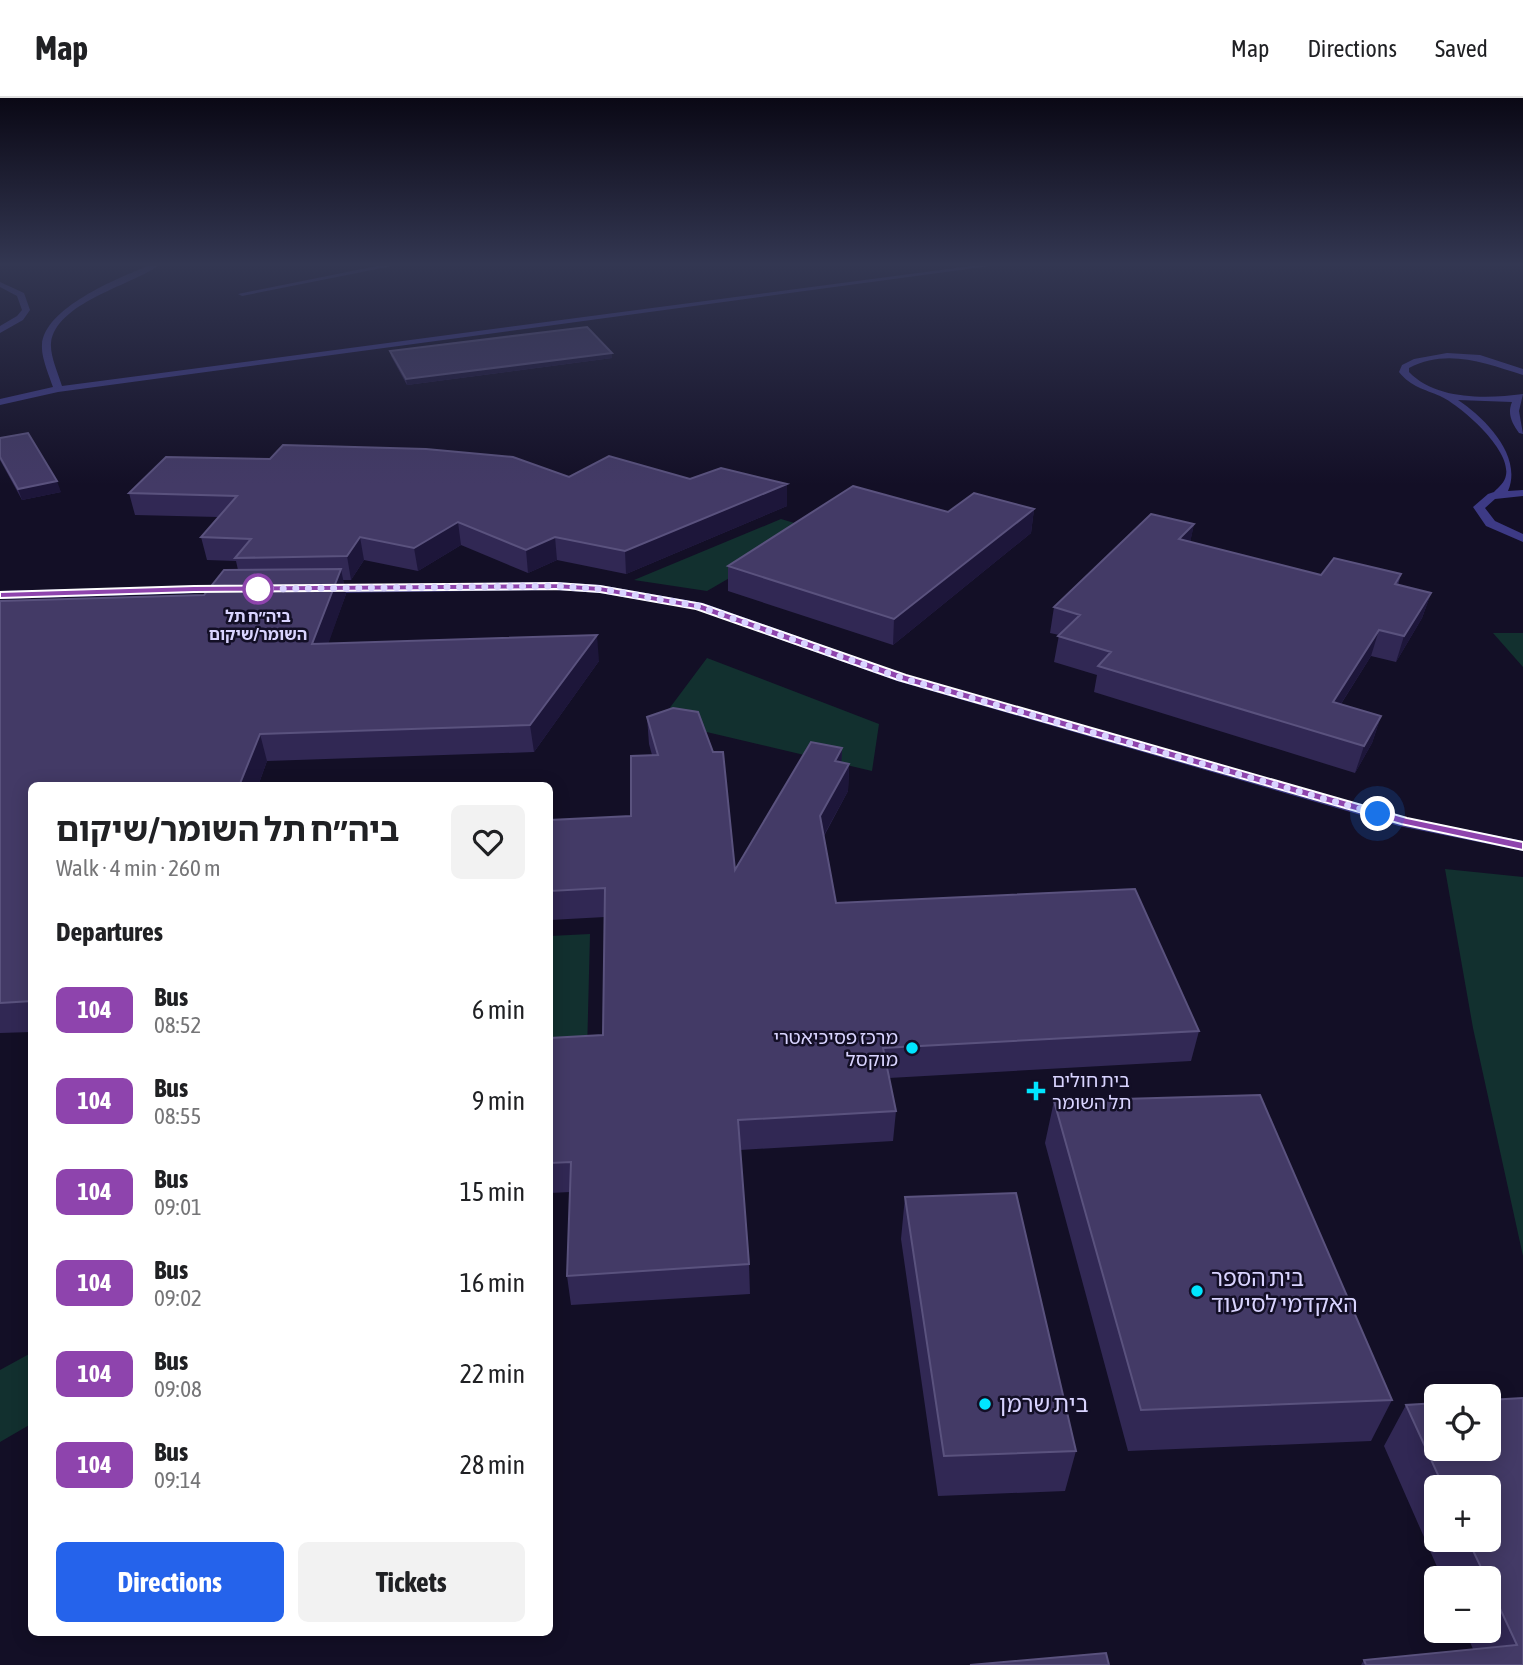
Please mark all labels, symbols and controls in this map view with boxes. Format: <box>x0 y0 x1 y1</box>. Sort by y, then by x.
text: Map <box>35 29 88 67</box>
text: Map <box>1231 35 1269 62</box>
text: Directions <box>1307 35 1397 62</box>
text: Saved <box>1435 35 1488 62</box>
marker: ביה״ח תל השומר/שיקום <box>243 574 273 604</box>
place label: ביה״ח תל השומר/שיקום <box>209 607 307 643</box>
your location <box>1360 796 1395 831</box>
button: heart <box>451 805 525 879</box>
text: ביה״ח תל השומר/שיקום <box>56 810 399 848</box>
text: Walk · 4 min · 260 m <box>56 855 220 881</box>
text: Departures <box>56 917 163 947</box>
text: Bus <box>154 982 188 1012</box>
text: 6 min <box>472 995 525 1025</box>
text: 104 <box>78 996 111 1023</box>
text: 08:52 <box>154 1012 201 1038</box>
place label: מרכז פסיכיאטרי מוקסל <box>774 1026 898 1070</box>
marker: מרכז פסיכיאטרי מוקסל <box>904 1040 920 1056</box>
place label: בית חולים תל השומר <box>1052 1069 1131 1113</box>
text: Bus <box>154 1073 188 1103</box>
marker: בית חולים תל השומר <box>1026 1081 1046 1101</box>
text: 9 min <box>472 1086 525 1116</box>
text: 104 <box>78 1087 111 1114</box>
text: 08:55 <box>154 1103 201 1129</box>
text: Bus <box>154 1164 188 1194</box>
text: 15 min <box>460 1177 525 1207</box>
text: 104 <box>78 1178 111 1205</box>
text: 09:01 <box>154 1194 202 1220</box>
text: Bus <box>154 1255 188 1285</box>
place label: בית הספר האקדמי לסיעוד <box>1211 1265 1358 1317</box>
text: 16 min <box>460 1268 525 1298</box>
text: 104 <box>78 1269 111 1296</box>
marker: בית הספר האקדמי לסיעוד <box>1189 1283 1205 1299</box>
text: 09:02 <box>154 1285 202 1311</box>
text: Bus <box>154 1346 188 1376</box>
text: 22 min <box>460 1359 525 1389</box>
text: 104 <box>78 1360 111 1387</box>
text: 09:08 <box>154 1376 202 1402</box>
map controls <box>1424 1384 1501 1643</box>
button: locate <box>1424 1384 1501 1461</box>
place label: בית שרמן <box>999 1391 1089 1417</box>
marker: בית שרמן <box>977 1396 993 1412</box>
text: Bus <box>154 1437 188 1467</box>
text: 28 min <box>460 1450 525 1480</box>
text: 104 <box>78 1451 111 1478</box>
text: 09:14 <box>154 1467 201 1493</box>
button: + <box>1424 1475 1501 1552</box>
button: Directions <box>56 1542 284 1622</box>
button: Tickets <box>298 1542 525 1622</box>
button: − <box>1424 1566 1501 1643</box>

